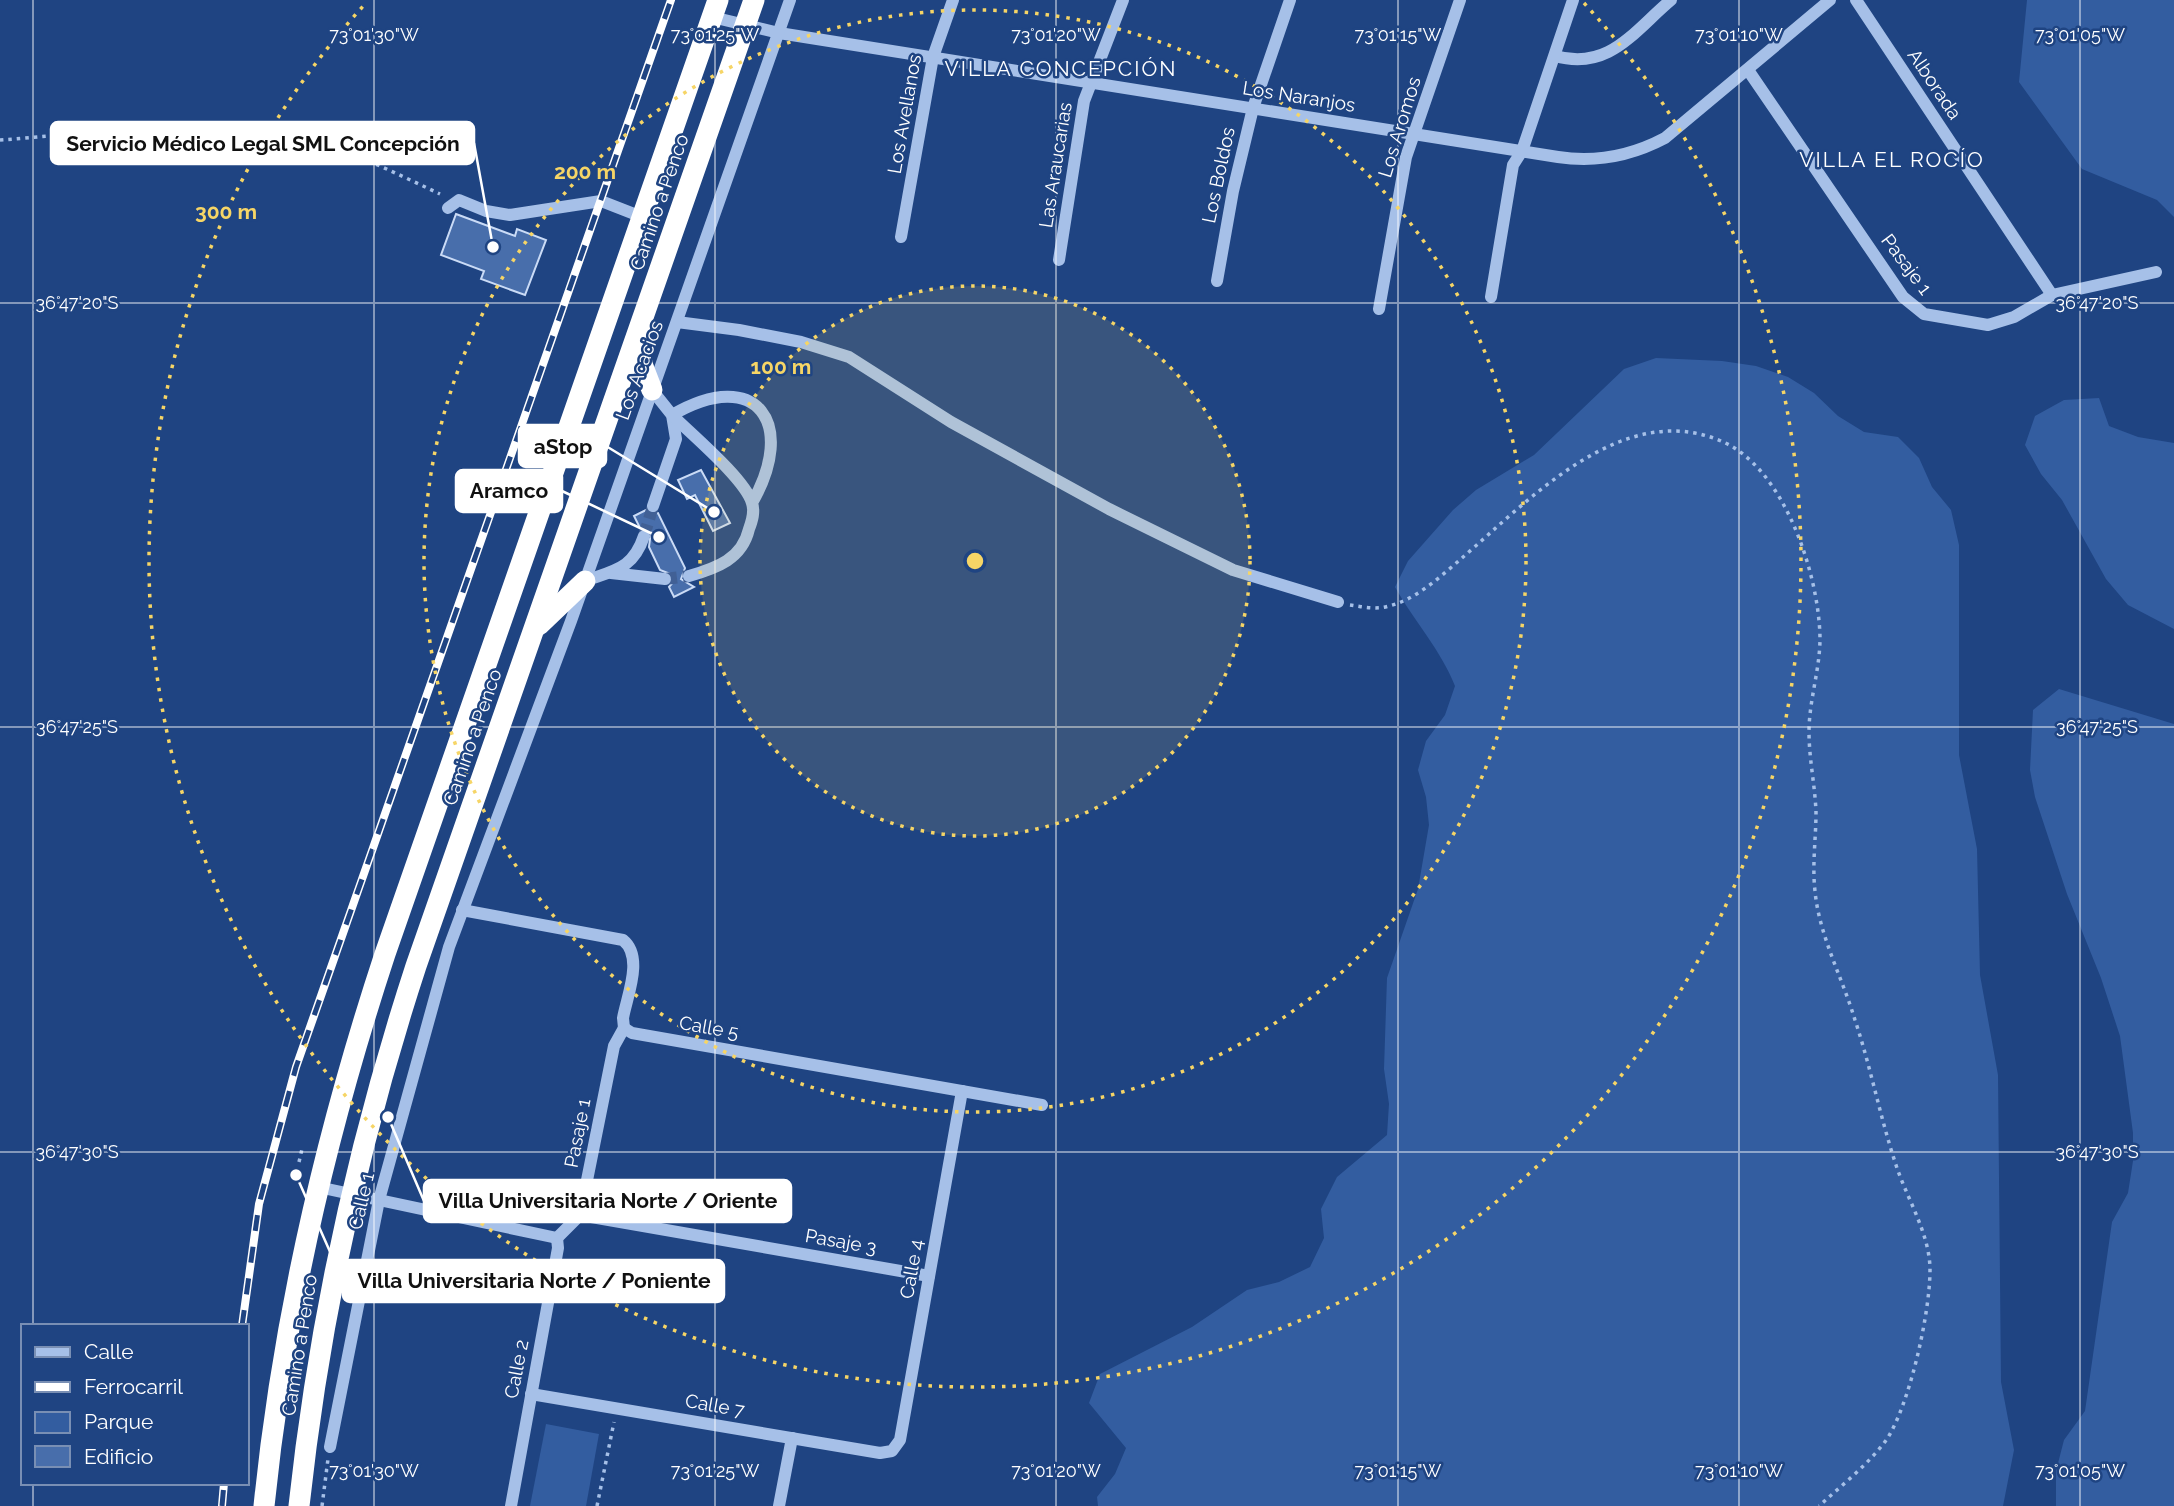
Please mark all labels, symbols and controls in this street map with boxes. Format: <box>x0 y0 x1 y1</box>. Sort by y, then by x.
text: 73°01'30"W <box>329 24 419 45</box>
text: 73°01'25"W <box>671 24 759 45</box>
text: 73°01'20"W <box>1011 24 1101 45</box>
text: 73°01'15"W <box>1355 24 1442 45</box>
text: 73°01'10"W <box>1695 24 1783 45</box>
text: 73°01'05"W <box>2035 24 2125 45</box>
street label: Alborada <box>1903 45 1967 123</box>
street label: Los Avellanos <box>883 53 925 175</box>
district label: VILLA CONCEPCIÓN <box>945 56 1177 81</box>
street label: Los Aromos <box>1373 74 1425 180</box>
street label: Los Naranjos <box>1241 76 1357 116</box>
street label: Las Araucarias <box>1034 101 1076 229</box>
callout: Servicio Médico Legal SML Concepción <box>51 122 474 164</box>
street label: Los Boldos <box>1197 125 1239 225</box>
text: Servicio Médico Legal SML Concepción <box>66 131 460 156</box>
street label: Camino a Penco <box>625 131 693 273</box>
district label: VILLA EL ROCÍO <box>1799 147 1985 172</box>
text: 200 m <box>554 159 616 184</box>
text: 300 m <box>195 199 257 224</box>
street label: Pasaje 1 <box>1877 229 1937 299</box>
text: 36°47'20"S <box>35 292 119 313</box>
text: 36°47'20"S <box>2055 292 2139 313</box>
street label: Los Acacios <box>611 317 667 423</box>
text: 100 m <box>751 354 811 379</box>
callout: aStop <box>519 425 606 467</box>
text: aStop <box>534 434 592 459</box>
callout: Aramco <box>456 470 562 512</box>
text: Aramco <box>470 478 548 503</box>
centre of rings <box>963 549 987 573</box>
street label: Camino a Penco <box>438 666 506 808</box>
text: 36°47'25"S <box>36 716 118 737</box>
text: 36°47'25"S <box>2056 716 2138 737</box>
street label: Calle 5 <box>677 1011 741 1043</box>
street label: Pasaje 1 <box>560 1097 594 1169</box>
text: 36°47'30"S <box>35 1141 119 1162</box>
text: 36°47'30"S <box>2055 1141 2139 1162</box>
street label: Calle 1 <box>344 1170 378 1232</box>
callout: Villa Universitaria Norte / Oriente <box>424 1180 791 1222</box>
text: Villa Universitaria Norte / Oriente <box>439 1188 778 1213</box>
street label: Pasaje 3 <box>804 1224 878 1258</box>
street label: Calle 4 <box>895 1237 927 1301</box>
callout: Villa Universitaria Norte / Poniente <box>343 1260 724 1302</box>
text: Villa Universitaria Norte / Poniente <box>357 1268 711 1293</box>
street label: Camino a Penco <box>277 1273 321 1417</box>
legend <box>21 1324 248 1485</box>
street label: Calle 2 <box>500 1338 532 1400</box>
text: Calle <box>84 1339 134 1364</box>
text: Ferrocarril <box>84 1374 183 1399</box>
street label: Calle 7 <box>684 1389 746 1421</box>
text: Parque <box>84 1409 153 1434</box>
text: Edificio <box>84 1444 153 1469</box>
text: 73°01'30"W <box>329 1460 419 1481</box>
text: 73°01'25"W <box>671 1460 759 1481</box>
text: 73°01'20"W <box>1011 1460 1101 1481</box>
text: 73°01'15"W <box>1355 1460 1442 1481</box>
text: 73°01'10"W <box>1695 1460 1783 1481</box>
text: 73°01'05"W <box>2035 1460 2125 1481</box>

